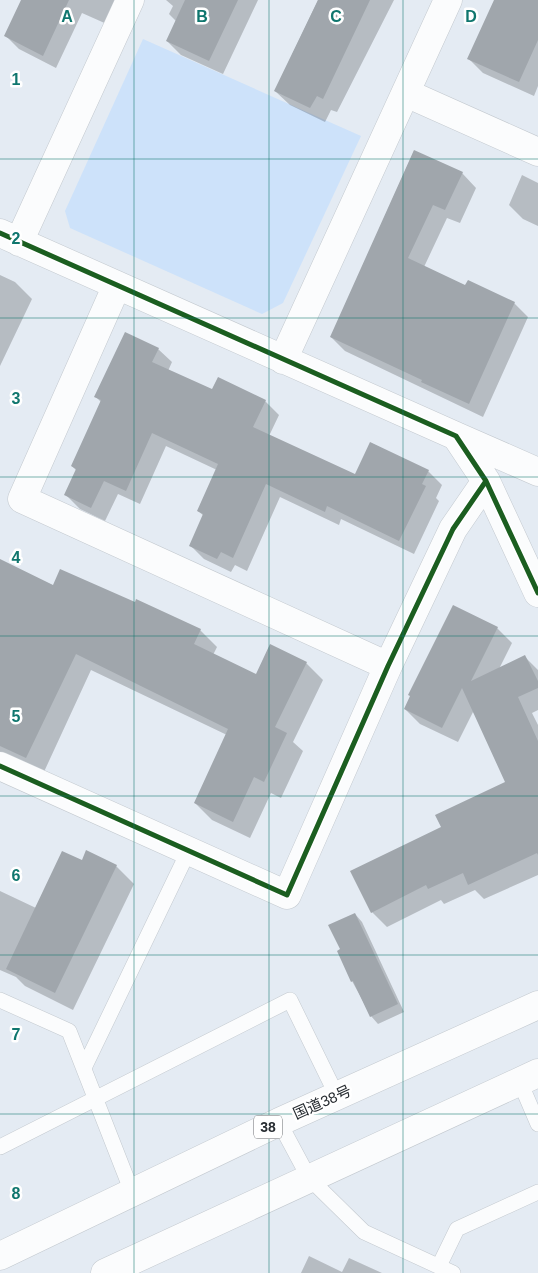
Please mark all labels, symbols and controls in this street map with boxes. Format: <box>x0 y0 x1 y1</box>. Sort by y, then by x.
text: A <box>61 8 73 25</box>
text: B <box>196 8 208 25</box>
text: C <box>330 8 342 25</box>
text: D <box>465 8 477 25</box>
text: 1 <box>12 71 21 88</box>
text: 2 <box>12 230 21 247</box>
text: 3 <box>12 390 21 407</box>
text: 4 <box>12 549 21 566</box>
text: 5 <box>12 708 21 725</box>
text: 6 <box>12 867 21 884</box>
text: 7 <box>12 1026 21 1043</box>
street label: 国道38号 <box>290 1082 354 1122</box>
road number: 38 <box>254 1116 282 1138</box>
text: 8 <box>12 1185 21 1202</box>

